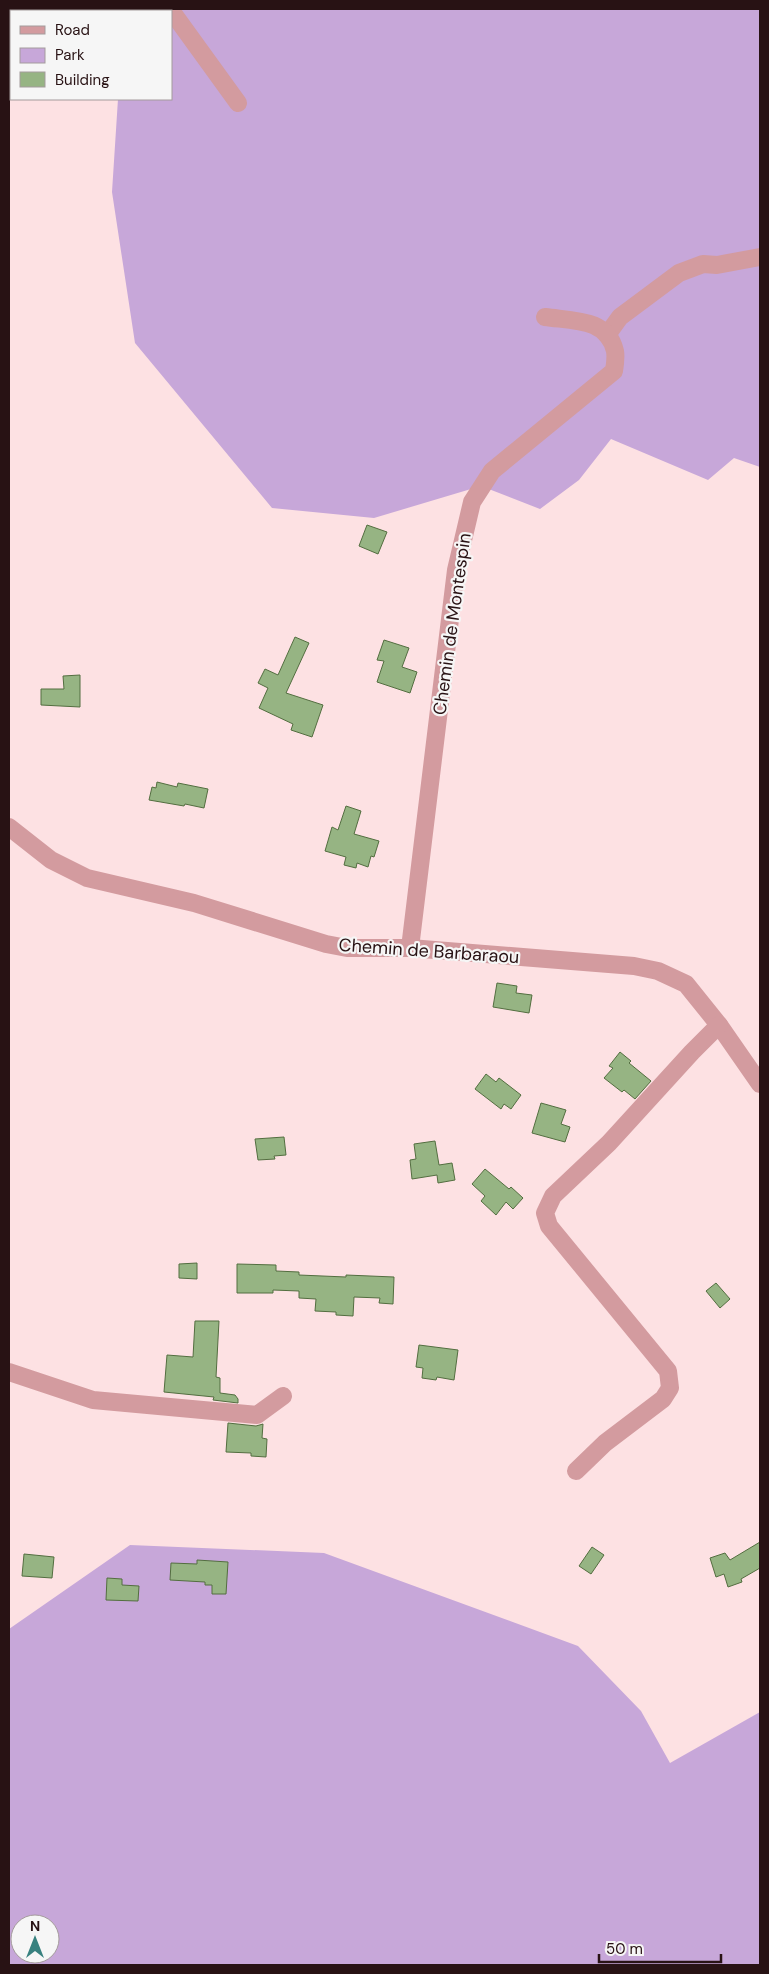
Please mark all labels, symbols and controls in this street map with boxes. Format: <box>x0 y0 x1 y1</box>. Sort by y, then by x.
legend <box>10 10 172 100</box>
text: Road <box>55 20 90 40</box>
text: Park <box>55 45 85 65</box>
text: Building <box>55 70 110 90</box>
street label: Chemin de Montespin <box>427 532 477 716</box>
street label: Chemin de Barbaraou <box>338 933 520 969</box>
north arrow <box>10 1914 60 1964</box>
text: N <box>30 1917 40 1935</box>
scale bar <box>599 1932 722 1964</box>
text: 50 m <box>606 1939 643 1959</box>

